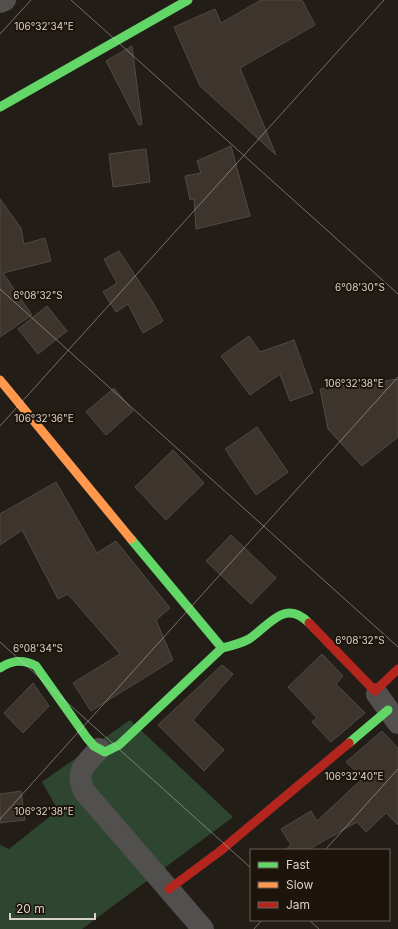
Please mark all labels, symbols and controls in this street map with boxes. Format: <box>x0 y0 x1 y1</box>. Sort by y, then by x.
text: 106°32'34"E <box>14 20 74 32</box>
text: 6°08'30"S <box>335 281 385 293</box>
text: 6°08'32"S <box>13 289 63 301</box>
text: 106°32'38"E <box>324 377 384 389</box>
text: 106°32'36"E <box>14 412 74 424</box>
text: 6°08'32"S <box>335 634 385 646</box>
text: 6°08'34"S <box>13 642 63 654</box>
text: 106°32'40"E <box>324 770 384 782</box>
text: 106°32'38"E <box>14 805 74 817</box>
legend <box>250 849 390 921</box>
text: Fast <box>286 857 310 872</box>
text: Slow <box>286 877 314 892</box>
scale bar <box>10 895 95 921</box>
text: Jam <box>286 897 310 912</box>
text: 20 m <box>16 901 45 916</box>

